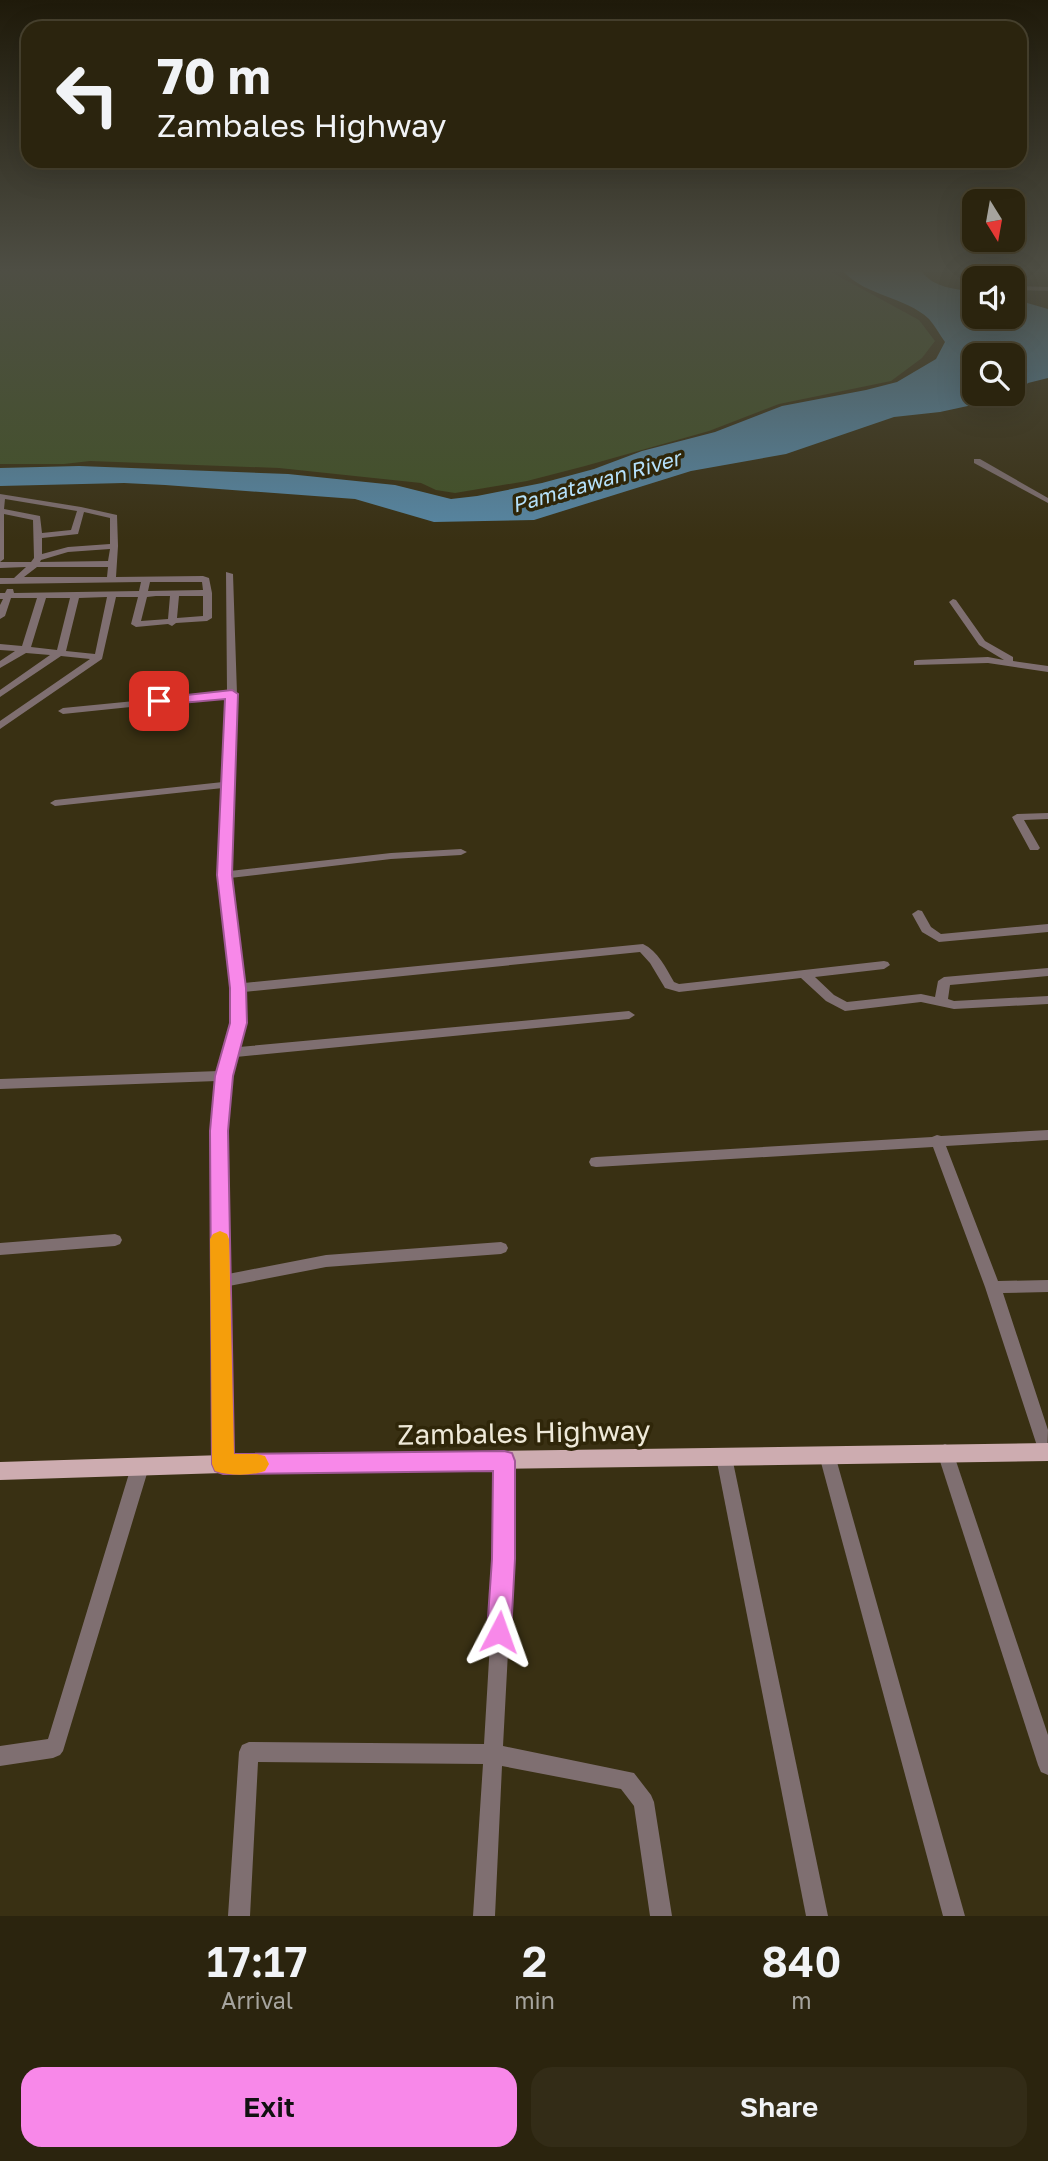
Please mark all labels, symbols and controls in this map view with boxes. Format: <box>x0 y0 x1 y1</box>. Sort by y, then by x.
text: 70 m <box>157 46 271 105</box>
icon: left <box>42 49 133 140</box>
text: Zambales Highway <box>157 106 446 144</box>
north arrow <box>962 189 1026 252</box>
map controls <box>962 189 1025 406</box>
button: sound <box>962 266 1025 329</box>
button: search <box>962 343 1025 406</box>
water label: Pamatawan River <box>509 444 686 517</box>
pin <box>129 671 189 731</box>
icon: arrive <box>140 682 178 720</box>
street label: Zambales Highway <box>397 1413 651 1451</box>
position arrow <box>462 1595 536 1669</box>
text: 17:17 <box>207 1936 307 1986</box>
text: 2 <box>522 1936 547 1986</box>
text: 840 <box>762 1936 841 1986</box>
text: Arrival <box>221 1986 293 2014</box>
text: min <box>514 1986 555 2014</box>
text: m <box>791 1986 812 2014</box>
button: Exit <box>21 2067 517 2147</box>
button: Share <box>531 2067 1027 2147</box>

